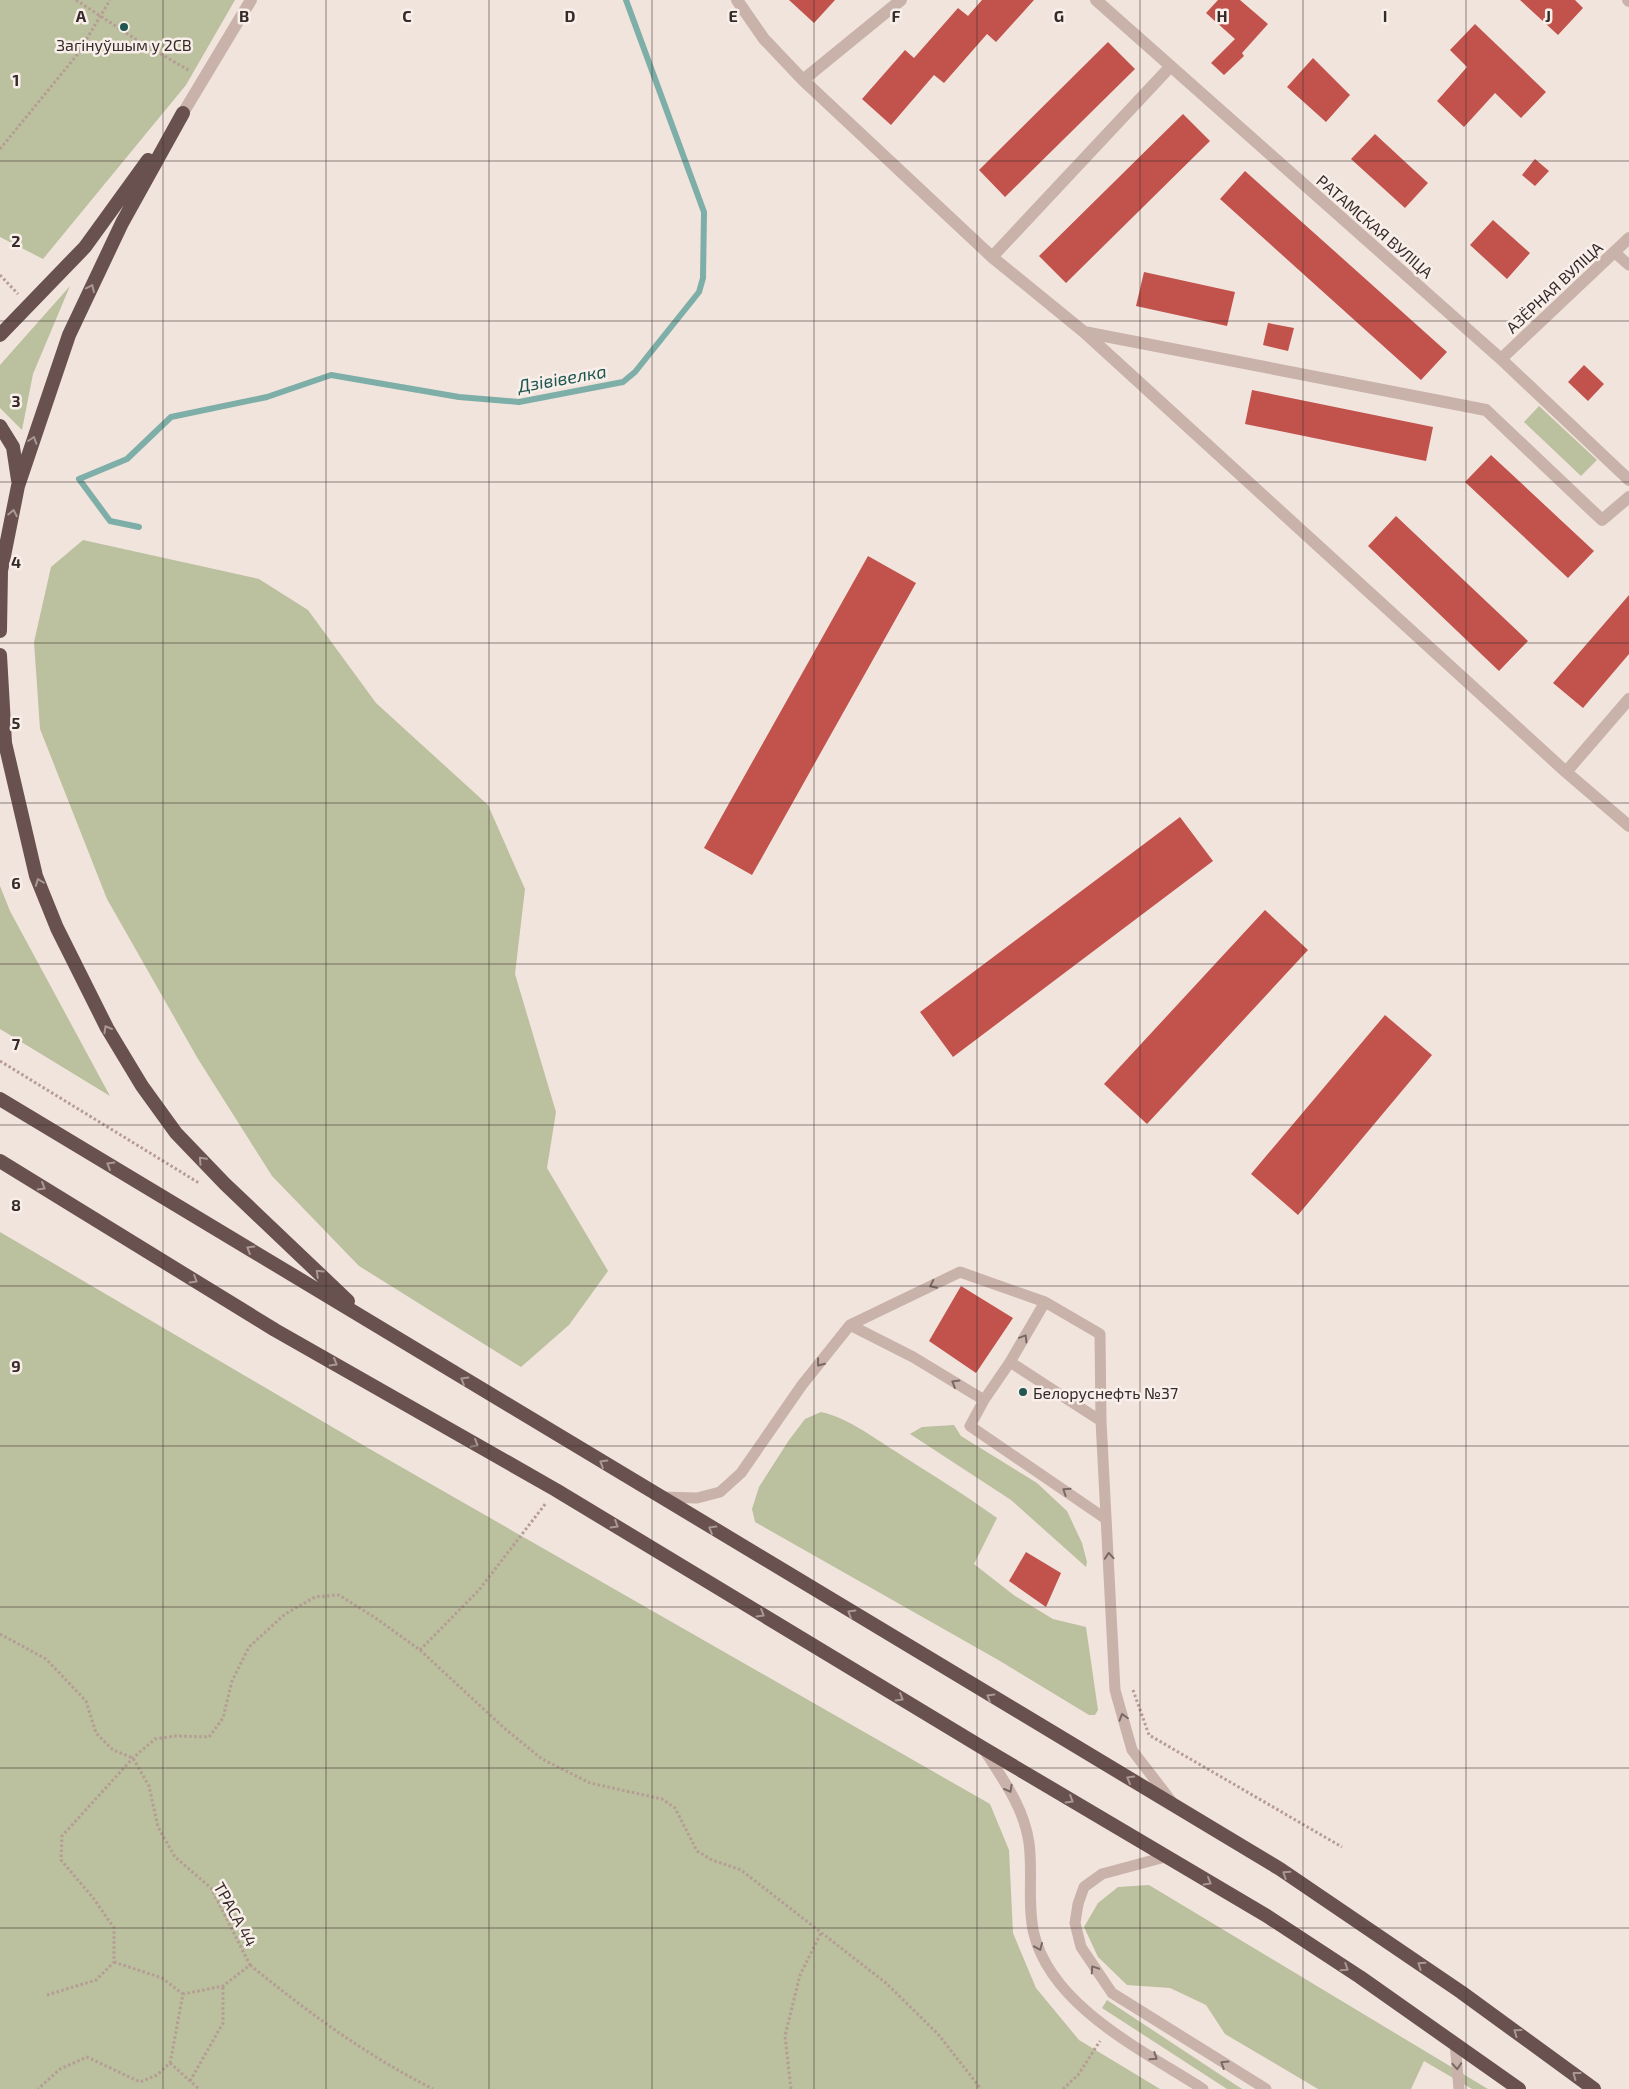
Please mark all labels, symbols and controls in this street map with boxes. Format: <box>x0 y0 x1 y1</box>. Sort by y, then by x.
text: A <box>76 6 87 25</box>
text: B <box>239 6 249 25</box>
text: C <box>402 6 412 25</box>
text: D <box>565 6 576 25</box>
text: E <box>728 6 738 25</box>
text: F <box>892 6 901 25</box>
text: G <box>1054 6 1064 25</box>
text: H <box>1216 6 1228 25</box>
text: I <box>1383 6 1387 25</box>
text: J <box>1545 6 1551 25</box>
marker: Загінуўшым у 2СВ <box>118 21 130 33</box>
place label: Загінуўшым у 2СВ <box>56 35 192 55</box>
text: 1 <box>13 70 19 89</box>
street label: РАТАМСКАЯ ВУЛІЦА <box>1313 170 1437 282</box>
text: 2 <box>11 231 21 250</box>
street label: АЗЁРНАЯ ВУЛІЦА <box>1502 237 1606 337</box>
one-way arrow <box>84 284 95 293</box>
water label: Дзівівелка <box>515 359 608 397</box>
text: 3 <box>11 391 21 410</box>
one-way arrow <box>27 436 37 444</box>
one-way arrow <box>7 509 18 517</box>
text: 4 <box>11 552 21 571</box>
text: 5 <box>12 713 21 732</box>
text: 6 <box>11 873 21 892</box>
one-way arrow <box>34 878 45 887</box>
one-way arrow <box>104 1025 114 1034</box>
text: 7 <box>12 1034 21 1053</box>
one-way arrow <box>199 1157 208 1166</box>
one-way arrow <box>107 1162 116 1172</box>
one-way arrow <box>36 1180 45 1190</box>
text: 8 <box>11 1195 21 1214</box>
one-way arrow <box>246 1245 255 1255</box>
one-way arrow <box>315 1270 324 1279</box>
one-way arrow <box>189 1274 198 1284</box>
one-way arrow <box>930 1279 939 1289</box>
one-way arrow <box>1017 1335 1027 1344</box>
text: 9 <box>11 1356 21 1375</box>
one-way arrow <box>328 1357 337 1367</box>
one-way arrow <box>817 1357 825 1366</box>
one-way arrow <box>460 1376 469 1386</box>
one-way arrow <box>952 1379 961 1389</box>
place label: Белоруснефть №37 <box>1033 1383 1178 1403</box>
marker: Белоруснефть №37 <box>1017 1386 1029 1398</box>
one-way arrow <box>470 1437 479 1447</box>
one-way arrow <box>600 1460 609 1470</box>
one-way arrow <box>1062 1488 1072 1497</box>
one-way arrow <box>610 1519 619 1529</box>
one-way arrow <box>709 1525 718 1535</box>
one-way arrow <box>1103 1552 1114 1560</box>
one-way arrow <box>755 1607 764 1617</box>
one-way arrow <box>848 1609 857 1619</box>
one-way arrow <box>894 1692 903 1702</box>
one-way arrow <box>987 1693 996 1703</box>
one-way arrow <box>1118 1714 1128 1722</box>
one-way arrow <box>1127 1775 1136 1785</box>
one-way arrow <box>1003 1784 1013 1793</box>
one-way arrow <box>1064 1794 1073 1804</box>
one-way arrow <box>1282 1871 1292 1880</box>
one-way arrow <box>1202 1875 1211 1885</box>
street label: ТРАСА 44 <box>210 1878 262 1950</box>
one-way arrow <box>1033 1942 1043 1951</box>
one-way arrow <box>1340 1961 1349 1971</box>
one-way arrow <box>1417 1962 1427 1971</box>
one-way arrow <box>1091 1965 1101 1974</box>
one-way arrow <box>1514 2029 1523 2039</box>
one-way arrow <box>1148 2051 1157 2060</box>
one-way arrow <box>1221 2060 1230 2070</box>
one-way arrow <box>1451 2062 1462 2070</box>
one-way arrow <box>1572 2072 1582 2081</box>

